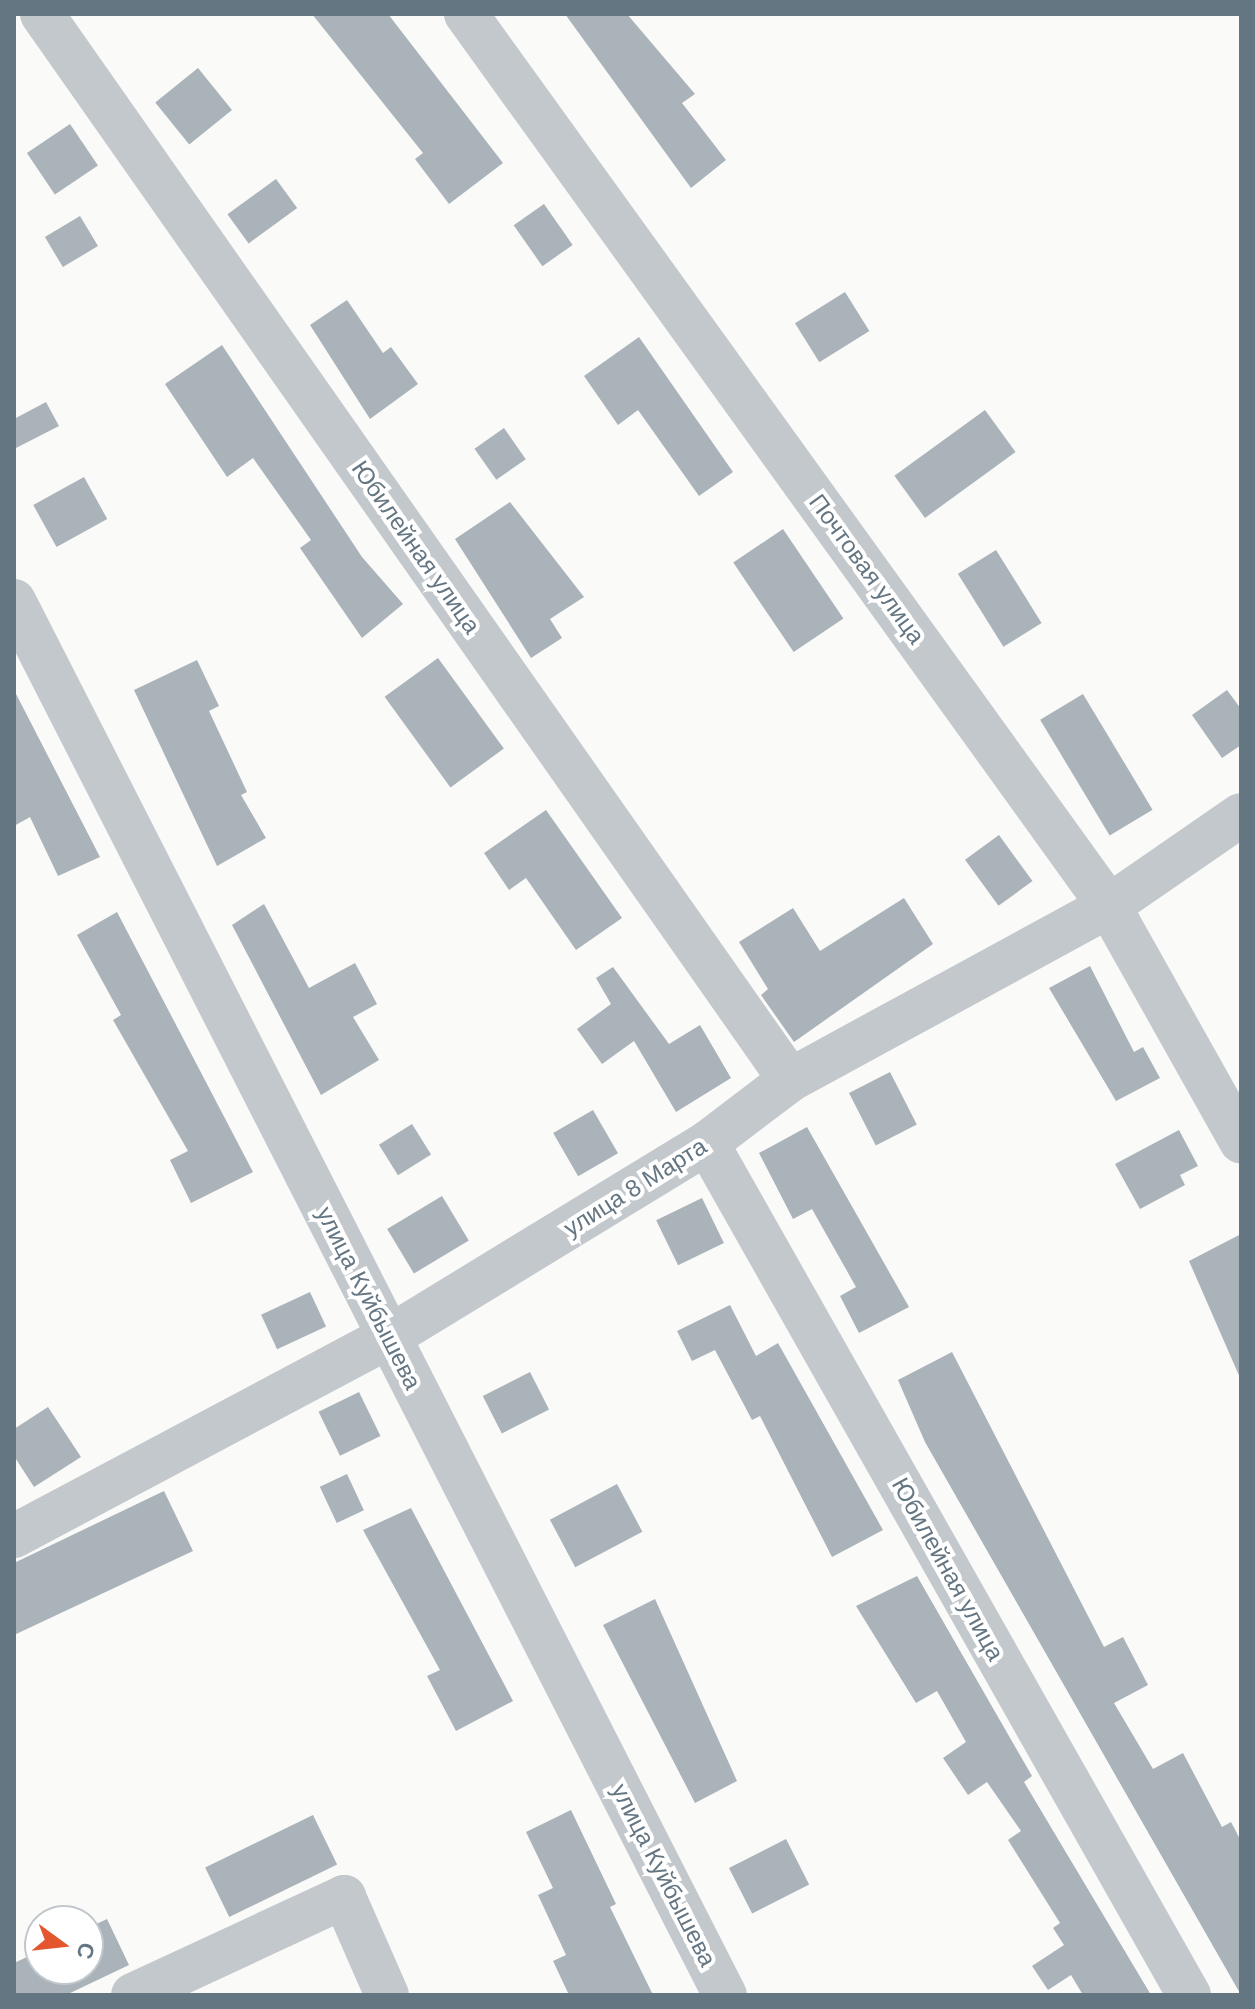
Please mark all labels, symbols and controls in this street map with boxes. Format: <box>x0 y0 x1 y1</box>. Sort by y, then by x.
street label: Юбилейная улица <box>346 455 486 639</box>
street label: Почтовая улица <box>803 488 931 650</box>
street label: улица 8 Марта <box>558 1132 712 1242</box>
street label: улица Куйбышева <box>310 1202 428 1394</box>
street label: Юбилейная улица <box>886 1473 1010 1665</box>
street label: улица Куйбышева <box>605 1779 723 1971</box>
north arrow <box>24 1905 104 1985</box>
text: С <box>72 1940 100 1962</box>

